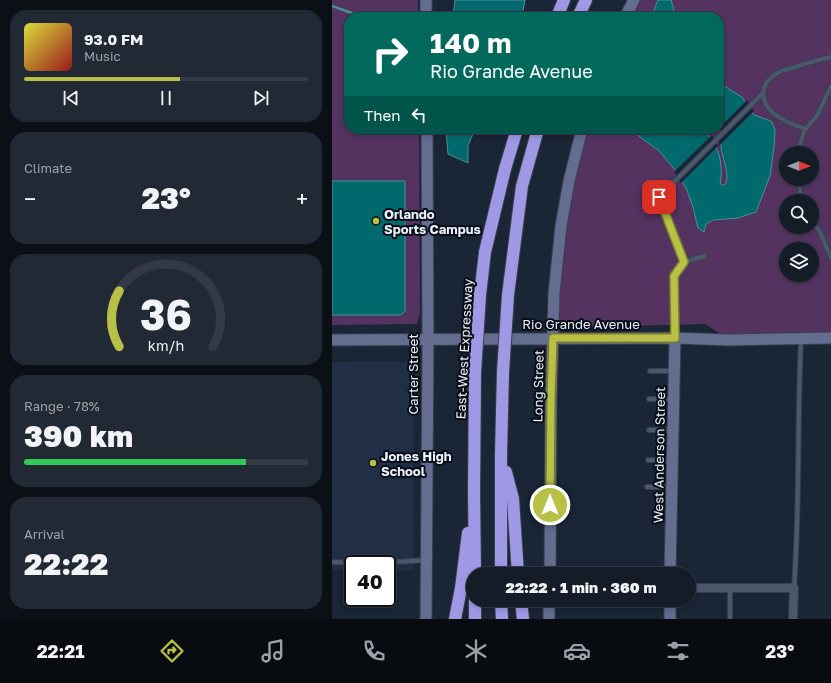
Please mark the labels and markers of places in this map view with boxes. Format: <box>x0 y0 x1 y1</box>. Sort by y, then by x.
pin <box>642 180 676 214</box>
place label: Orlando Sports Campus <box>384 206 481 237</box>
marker: Orlando Sports Campus <box>371 216 381 226</box>
place label: Jones High School <box>381 448 452 479</box>
marker: Jones High School <box>368 458 378 468</box>

